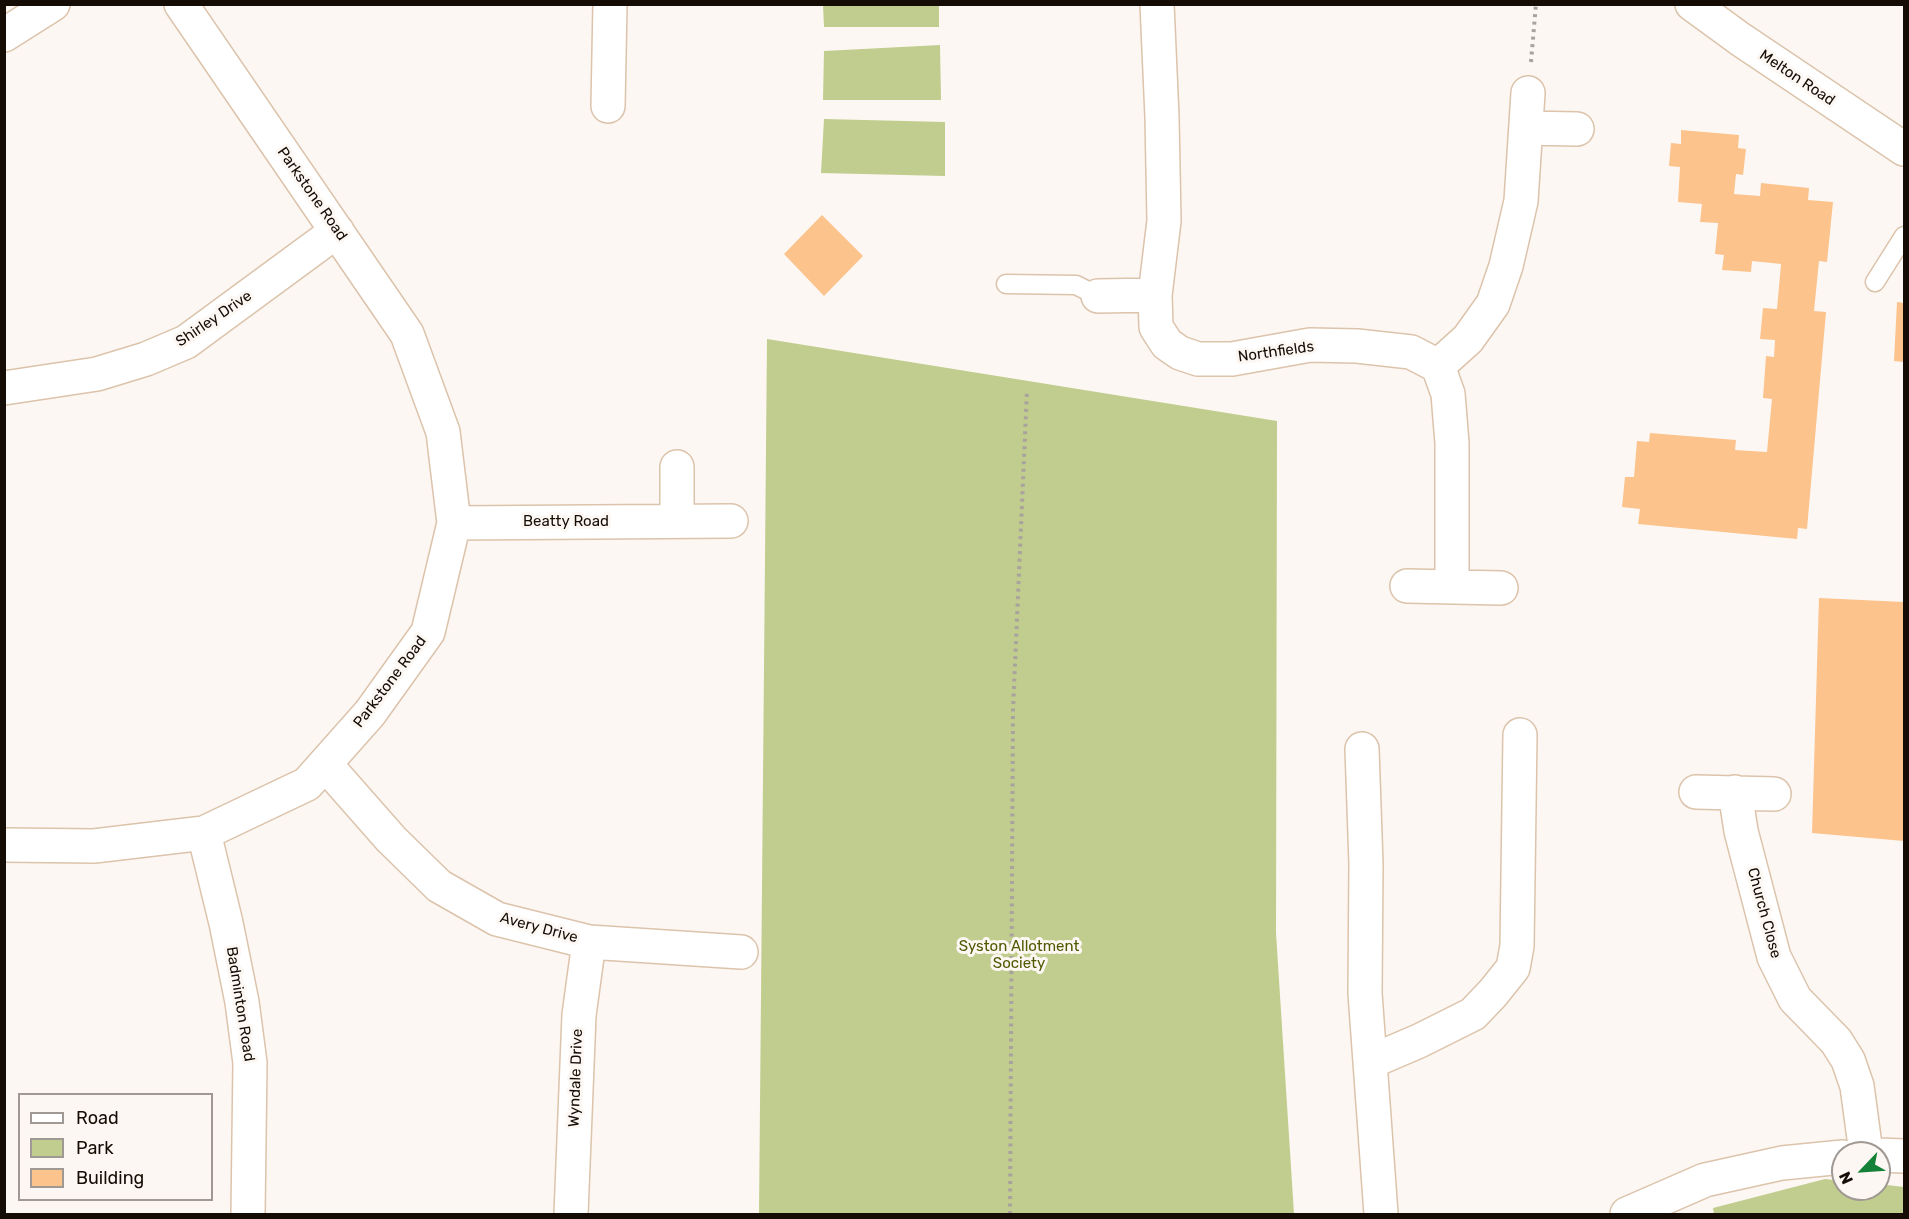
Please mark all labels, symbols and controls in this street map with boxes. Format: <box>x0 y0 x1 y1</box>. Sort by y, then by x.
street label: Melton Road <box>1756 46 1838 110</box>
street label: Parkstone Road <box>273 144 351 244</box>
street label: Shirley Drive <box>173 287 255 351</box>
street label: Northfields <box>1237 338 1315 366</box>
street label: Beatty Road <box>523 513 609 531</box>
street label: Parkstone Road <box>350 633 430 731</box>
street label: Church Close <box>1743 866 1785 960</box>
street label: Avery Drive <box>498 909 580 947</box>
park label: Syston Allotment Society <box>959 938 1079 973</box>
street label: Badminton Road <box>222 945 258 1063</box>
street label: Wyndale Drive <box>565 1029 587 1127</box>
legend <box>18 1093 213 1201</box>
text: Road <box>76 1107 119 1129</box>
text: Park <box>76 1137 113 1159</box>
north arrow <box>1831 1141 1891 1201</box>
text: Building <box>76 1167 144 1189</box>
text: N <box>1835 1169 1857 1187</box>

